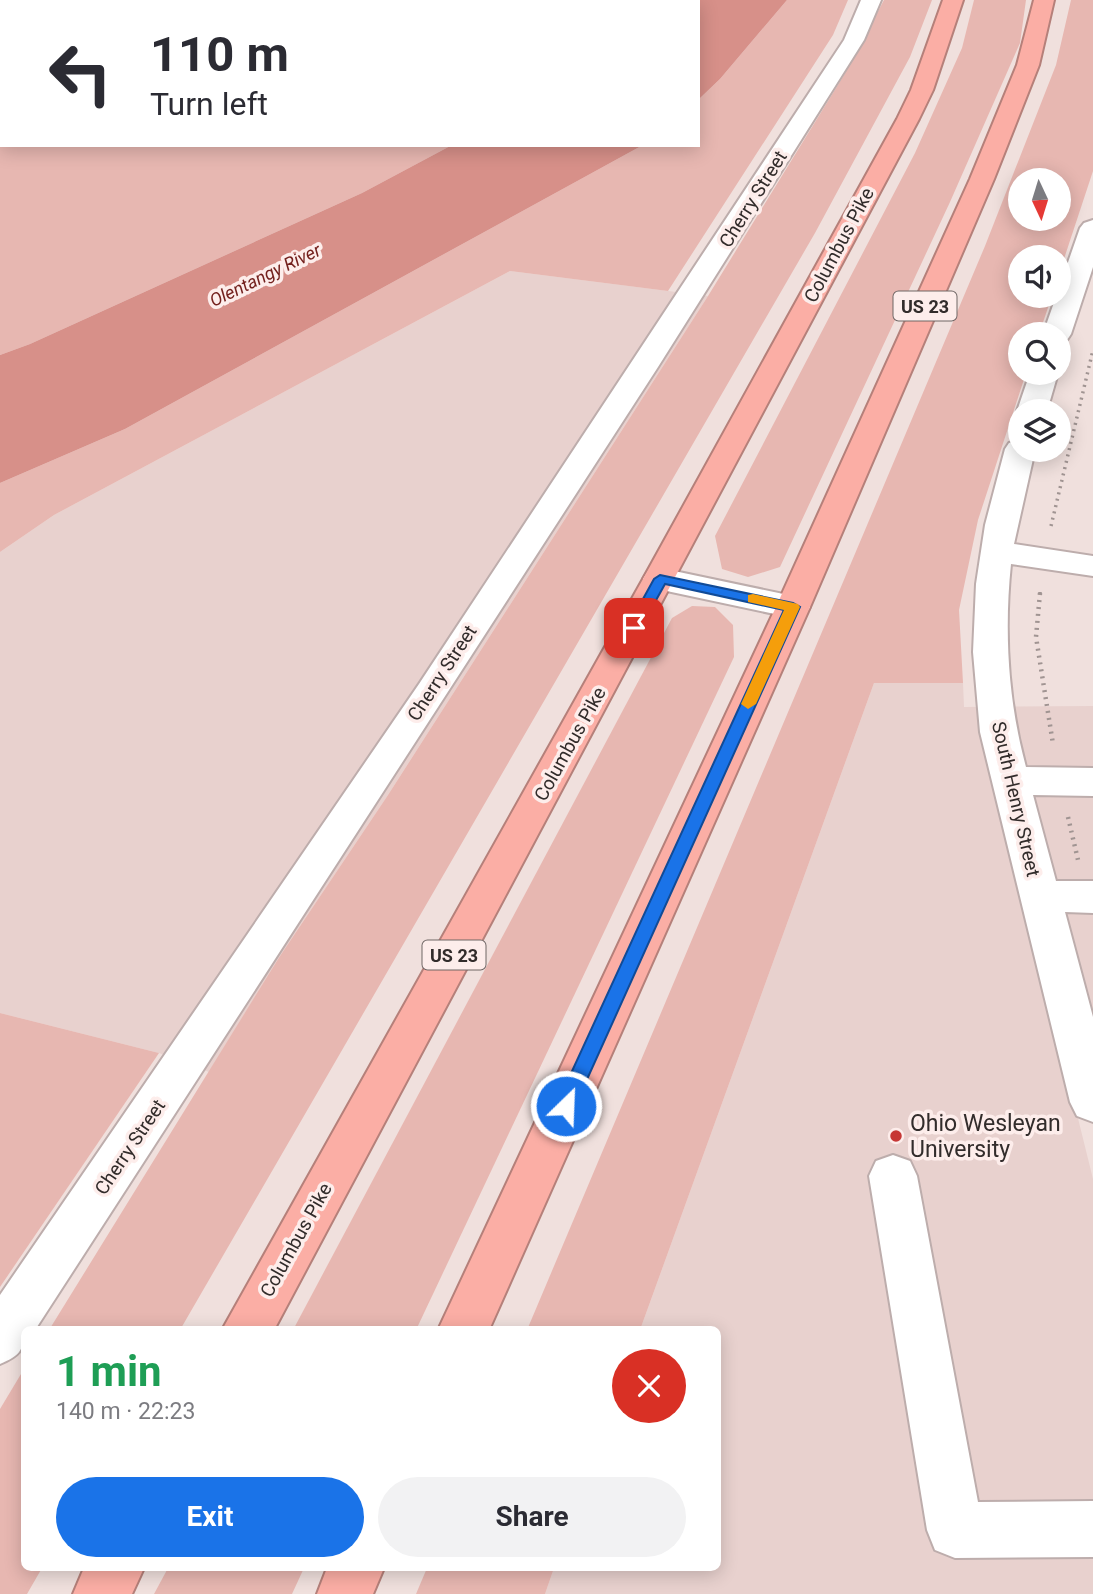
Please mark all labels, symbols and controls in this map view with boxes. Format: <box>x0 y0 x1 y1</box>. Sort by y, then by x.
text: 110 m <box>150 26 289 83</box>
icon: left <box>35 28 126 119</box>
text: Turn left <box>150 85 268 123</box>
street label: Cherry Street <box>714 146 792 252</box>
north arrow <box>1008 168 1071 231</box>
map controls <box>1008 168 1071 462</box>
street label: Columbus Pike <box>799 184 879 306</box>
water label: Olentangy River <box>206 239 325 311</box>
button: sound <box>1008 245 1071 308</box>
road number: US 23 <box>894 292 956 320</box>
button: search <box>1008 322 1071 385</box>
button: layers <box>1008 399 1071 462</box>
pin <box>604 598 664 658</box>
icon: arrive <box>615 609 653 647</box>
street label: Cherry Street <box>402 621 482 725</box>
street label: Columbus Pike <box>529 683 611 805</box>
street label: South Henry Street <box>987 719 1045 879</box>
road number: US 23 <box>422 940 486 970</box>
position arrow <box>529 1069 603 1143</box>
street label: Cherry Street <box>90 1095 170 1199</box>
place label: Ohio Wesleyan University <box>910 1110 1061 1163</box>
marker: Ohio Wesleyan University <box>888 1128 904 1144</box>
street label: Columbus Pike <box>255 1179 337 1301</box>
text: 1 min <box>56 1347 162 1396</box>
button: close <box>612 1349 686 1423</box>
text: 140 m · 22:23 <box>56 1398 195 1425</box>
button: Exit <box>56 1477 364 1557</box>
button: Share <box>378 1477 686 1557</box>

